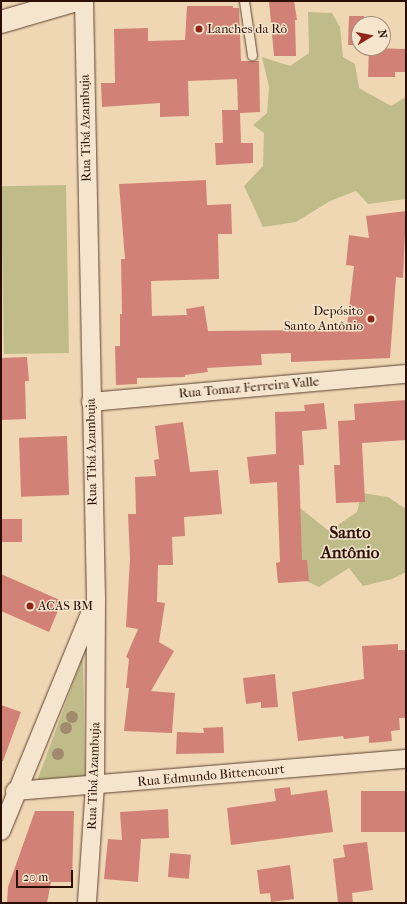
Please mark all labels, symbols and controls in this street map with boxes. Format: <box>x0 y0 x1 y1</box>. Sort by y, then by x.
north arrow <box>351 16 391 56</box>
place label: Lanches da Rô <box>207 21 287 37</box>
marker: Lanches da Rô <box>194 24 204 34</box>
text: N <box>375 29 389 39</box>
street label: Rua Tibá Azambuja <box>77 74 95 182</box>
place label: Depósito Santo Antônio <box>284 304 363 335</box>
marker: Depósito Santo Antônio <box>366 314 376 324</box>
street label: Rua Tomaz Ferreira Valle <box>178 374 320 402</box>
street label: Rua Tibá Azambuja <box>83 398 101 506</box>
district label: Santo Antônio <box>321 523 379 563</box>
place label: ACAS BM <box>38 598 93 614</box>
marker: ACAS BM <box>25 601 35 611</box>
street label: Rua Tibá Azambuja <box>84 722 104 830</box>
street label: Rua Edmundo Bittencourt <box>137 762 285 790</box>
scale bar <box>18 862 75 888</box>
text: 20 m <box>23 870 48 884</box>

